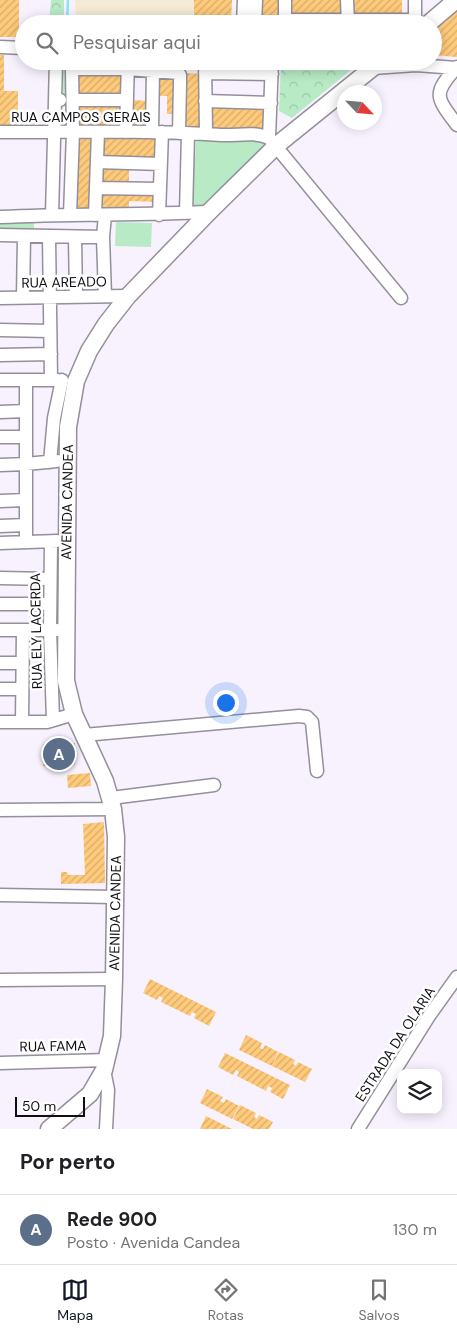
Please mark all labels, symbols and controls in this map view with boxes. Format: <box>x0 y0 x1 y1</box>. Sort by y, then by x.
search box <box>15 15 442 70</box>
icon: search <box>33 29 61 57</box>
text: Pesquisar aqui <box>73 30 201 55</box>
north arrow <box>337 85 382 130</box>
street label: RUA CAMPOS GERAIS <box>11 108 151 126</box>
street label: RUA AREADO <box>21 272 107 292</box>
street label: AVENIDA CANDEA <box>57 444 77 560</box>
street label: RUA ELY LACERDA <box>26 573 46 689</box>
your location <box>213 690 239 716</box>
pin: A <box>43 735 75 773</box>
street label: AVENIDA CANDEA <box>105 855 125 971</box>
street label: ESTRADA DA OLARIA <box>351 983 439 1105</box>
street label: RUA FAMA <box>19 1036 87 1056</box>
map controls <box>397 1069 442 1114</box>
button: layers <box>397 1069 442 1114</box>
scale bar <box>15 1094 85 1117</box>
text: 50 m <box>22 1097 56 1115</box>
text: Por perto <box>20 1148 115 1176</box>
text: Rede 900 <box>67 1207 157 1232</box>
text: A <box>30 1219 42 1240</box>
text: 130 m <box>393 1219 437 1240</box>
text: Posto · Avenida Candea <box>67 1232 240 1253</box>
tab: Mapa <box>57 1276 93 1324</box>
tab: Rotas <box>208 1276 244 1324</box>
tab: Salvos <box>358 1276 400 1324</box>

